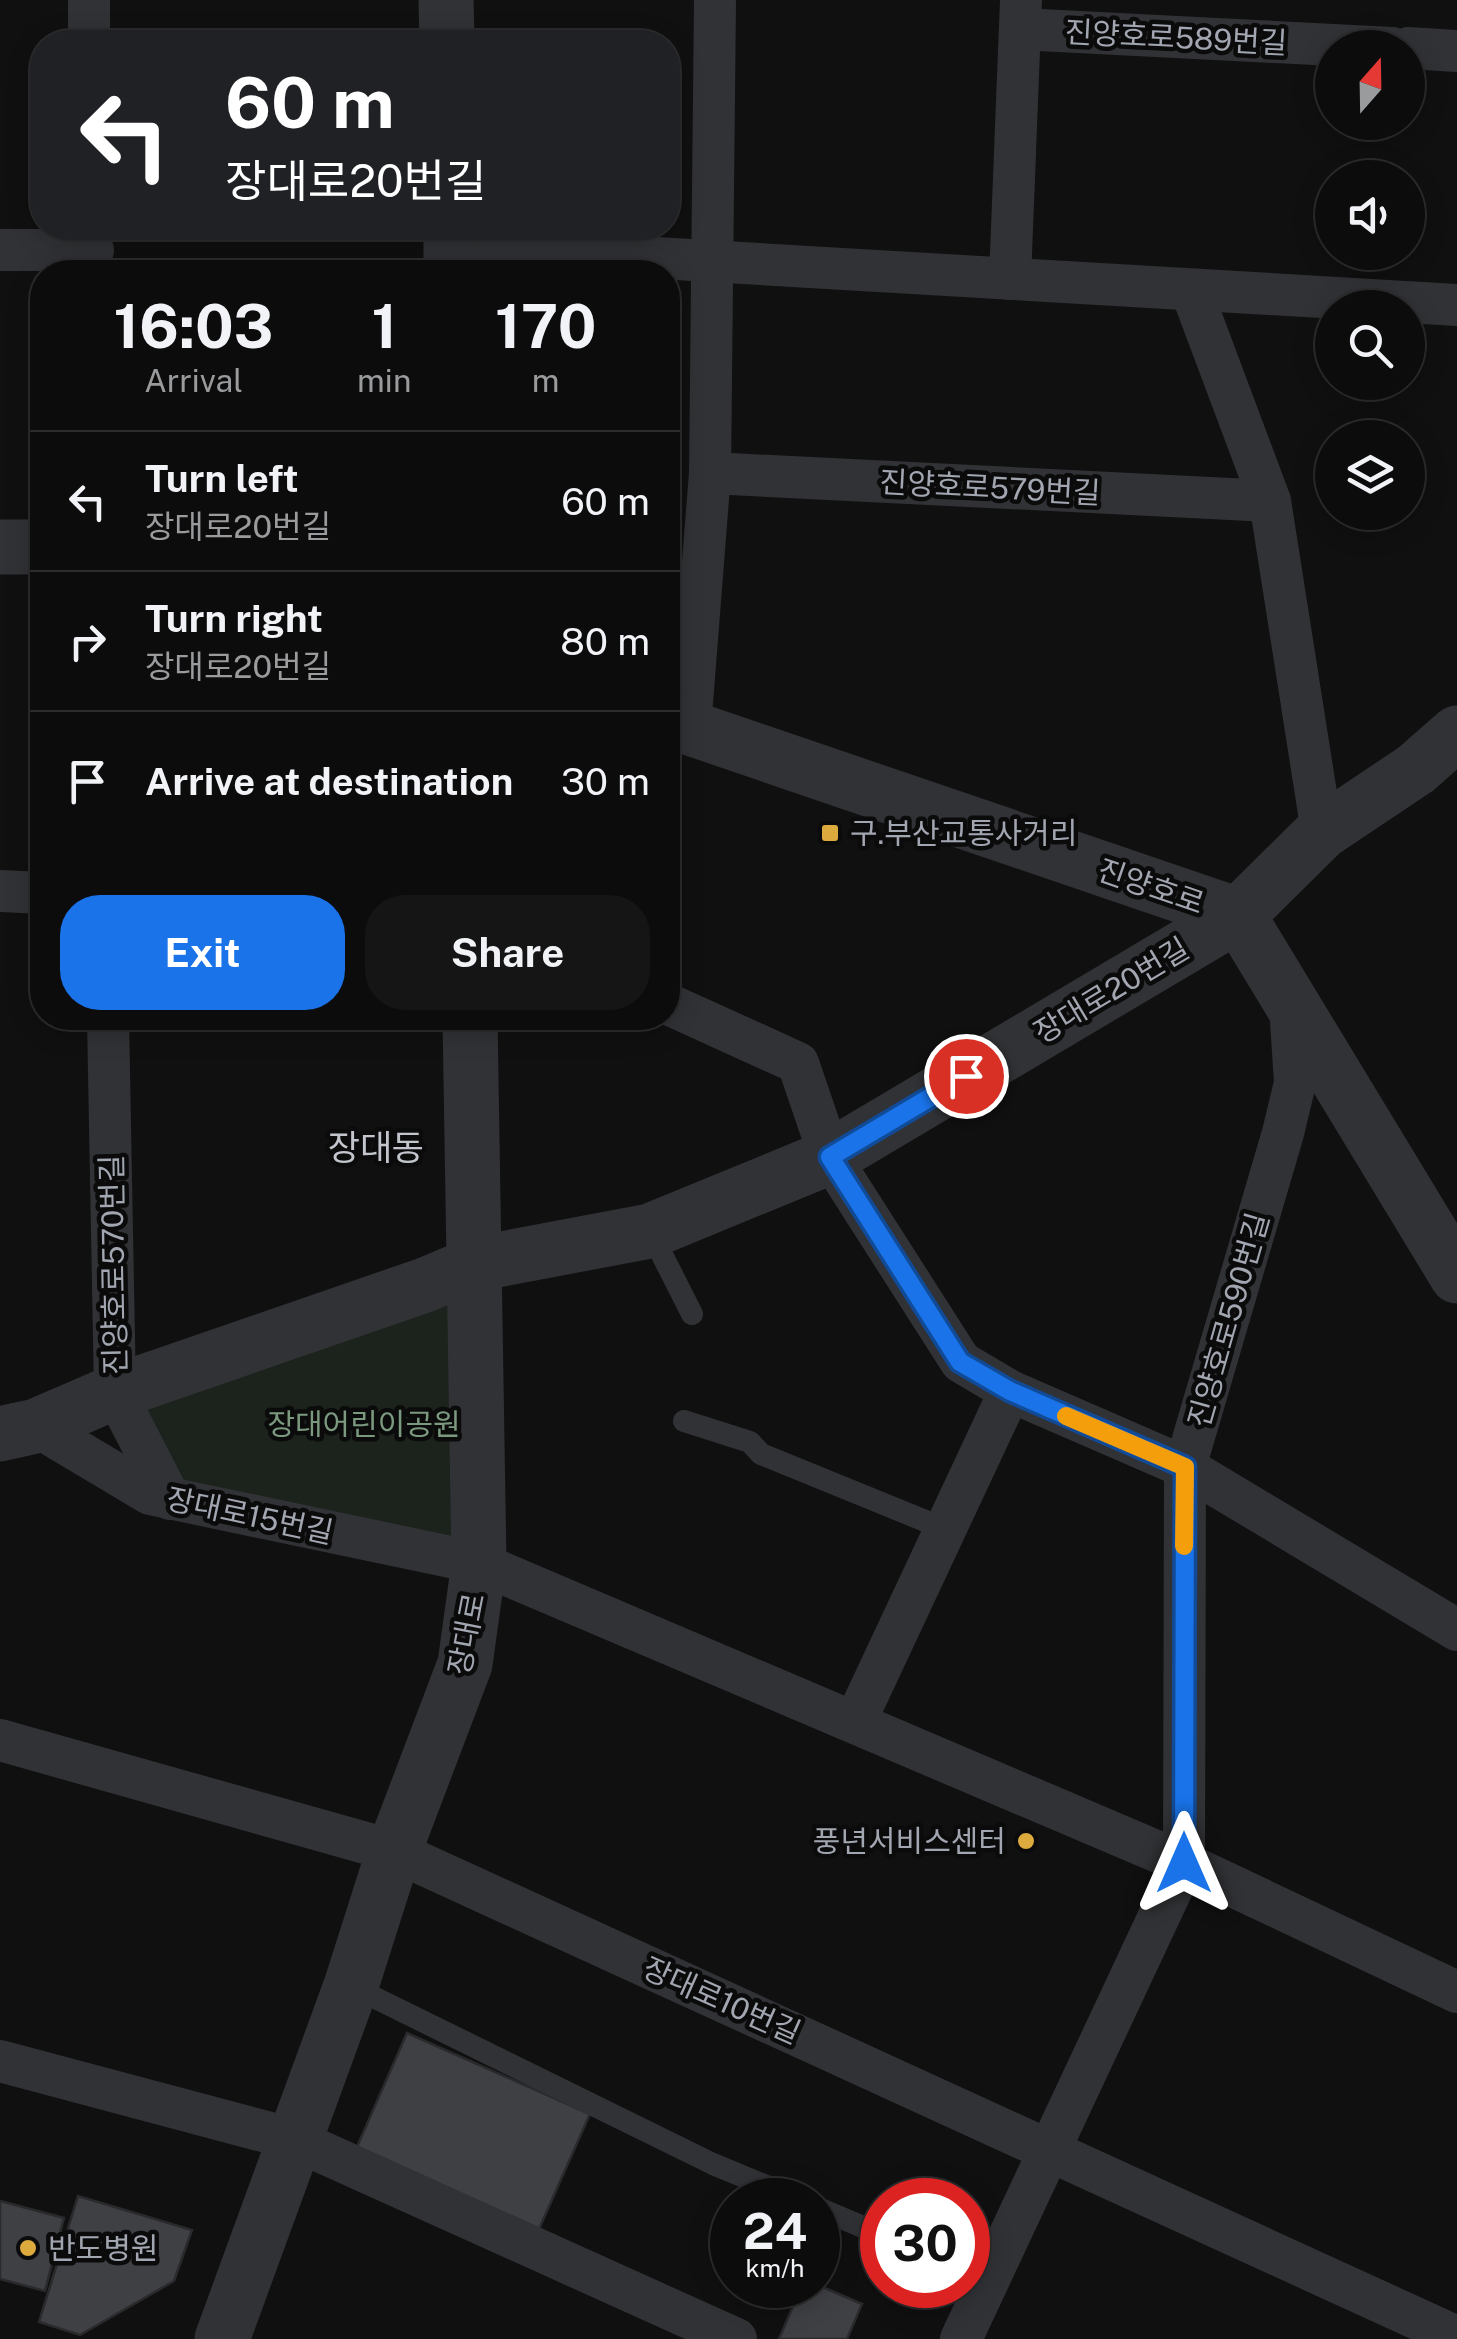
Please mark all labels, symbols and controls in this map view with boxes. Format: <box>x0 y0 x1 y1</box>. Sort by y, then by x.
street label: 진양호로589번길 <box>1064 13 1288 61</box>
north arrow <box>1315 30 1425 140</box>
map controls <box>1315 30 1425 530</box>
text: 60 m <box>225 61 395 144</box>
icon: left <box>60 70 190 200</box>
text: 장대로20번길 <box>225 154 486 207</box>
button: sound <box>1315 160 1425 270</box>
button: search <box>1315 290 1425 400</box>
text: 16:03 <box>114 291 273 362</box>
text: 1 <box>371 291 397 362</box>
text: 170 <box>495 291 596 362</box>
text: Arrival <box>144 362 243 399</box>
text: min <box>357 362 411 399</box>
text: m <box>532 362 560 399</box>
button: layers <box>1315 420 1425 530</box>
text: Turn left <box>145 456 299 501</box>
street label: 진양호로579번길 <box>879 463 1101 511</box>
icon: left <box>60 474 115 529</box>
text: 60 m <box>561 479 650 524</box>
text: 장대로20번길 <box>145 508 331 545</box>
text: Turn right <box>145 596 323 641</box>
icon: right <box>60 614 115 669</box>
text: 80 m <box>560 619 650 664</box>
text: 장대로20번길 <box>145 648 331 685</box>
icon: arrive <box>60 754 115 809</box>
text: Arrive at destination <box>145 759 513 804</box>
text: 30 m <box>561 759 650 804</box>
place label: 구.부산교통사거리 <box>850 815 1078 851</box>
marker: 구.부산교통사거리 <box>819 822 841 844</box>
street label: 진양호로 <box>1093 851 1209 921</box>
button: Exit <box>60 895 345 1010</box>
button: Share <box>365 895 650 1010</box>
street label: 장대로20번길 <box>1027 930 1195 1050</box>
pin <box>924 1034 1009 1119</box>
icon: arrive <box>939 1049 994 1104</box>
district label: 장대동 <box>328 1127 424 1168</box>
street label: 진양호로570번길 <box>93 1154 133 1376</box>
street label: 진양호로590번길 <box>1180 1208 1276 1432</box>
park label: 장대어린이공원 <box>267 1406 461 1442</box>
street label: 장대로15번길 <box>163 1480 337 1550</box>
street label: 장대로 <box>440 1590 492 1678</box>
position arrow <box>1132 1811 1236 1915</box>
place label: 풍년서비스센터 <box>813 1823 1006 1859</box>
marker: 풍년서비스센터 <box>1015 1830 1037 1852</box>
street label: 장대로10번길 <box>638 1949 806 2051</box>
speed limit sign: 30 <box>860 2178 990 2308</box>
text: 24 <box>743 2201 807 2260</box>
place label: 반도병원 <box>48 2230 158 2266</box>
marker: 반도병원 <box>17 2237 39 2259</box>
text: km/h <box>746 2253 804 2283</box>

